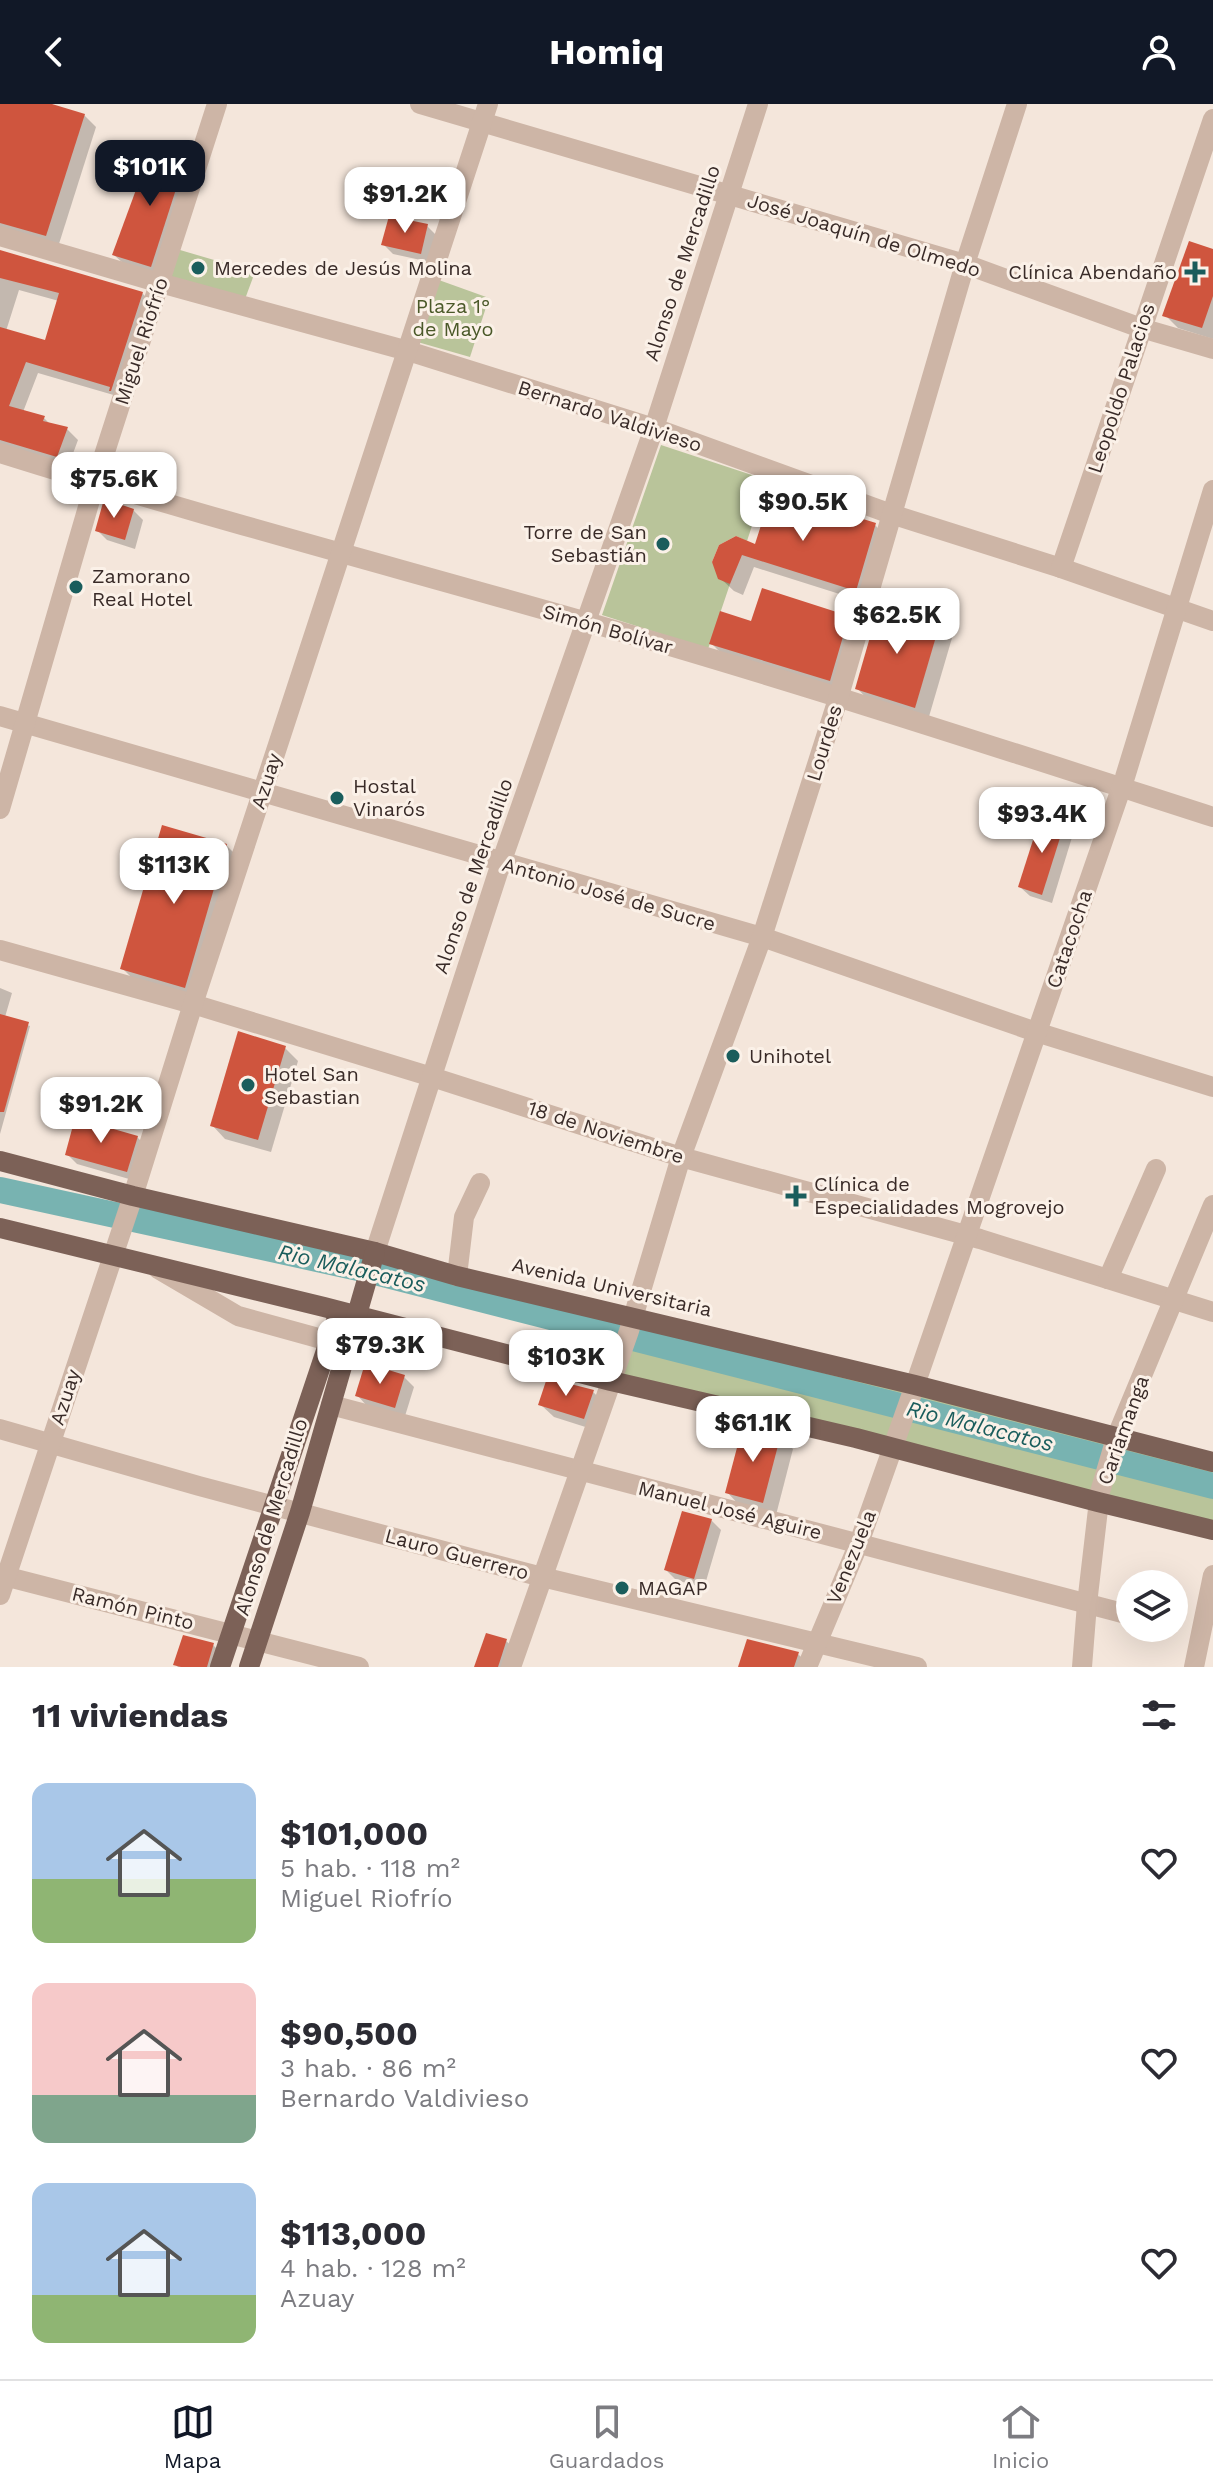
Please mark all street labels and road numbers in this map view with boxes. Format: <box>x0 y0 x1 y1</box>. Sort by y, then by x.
street label: Alonso de Mercadillo <box>639 162 725 364</box>
street label: José Joaquín de Olmedo <box>744 188 984 282</box>
street label: Miguel Riofrío <box>109 274 173 408</box>
street label: Leopoldo Palacios <box>1082 300 1160 476</box>
street label: Bernardo Valdivieso <box>515 375 705 457</box>
street label: Simón Bolívar <box>540 599 676 659</box>
street label: Lourdes <box>801 702 847 784</box>
street label: Azuay <box>246 749 286 812</box>
street label: Alonso de Mercadillo <box>428 775 518 977</box>
street label: Antonio José de Sucre <box>500 852 718 936</box>
street label: Catacocha <box>1041 887 1097 991</box>
street label: 18 de Noviembre <box>525 1095 687 1169</box>
street label: Avenida Universitaria <box>510 1252 714 1322</box>
street label: Azuay <box>45 1365 85 1428</box>
street label: Cariamanga <box>1092 1372 1154 1488</box>
street label: Alonso de Mercadillo <box>230 1416 312 1618</box>
street label: Manuel José Aguire <box>636 1476 824 1544</box>
street label: Venezuela <box>821 1506 881 1608</box>
street label: Lauro Guerrero <box>382 1523 532 1585</box>
street label: Ramón Pinto <box>69 1581 197 1635</box>

